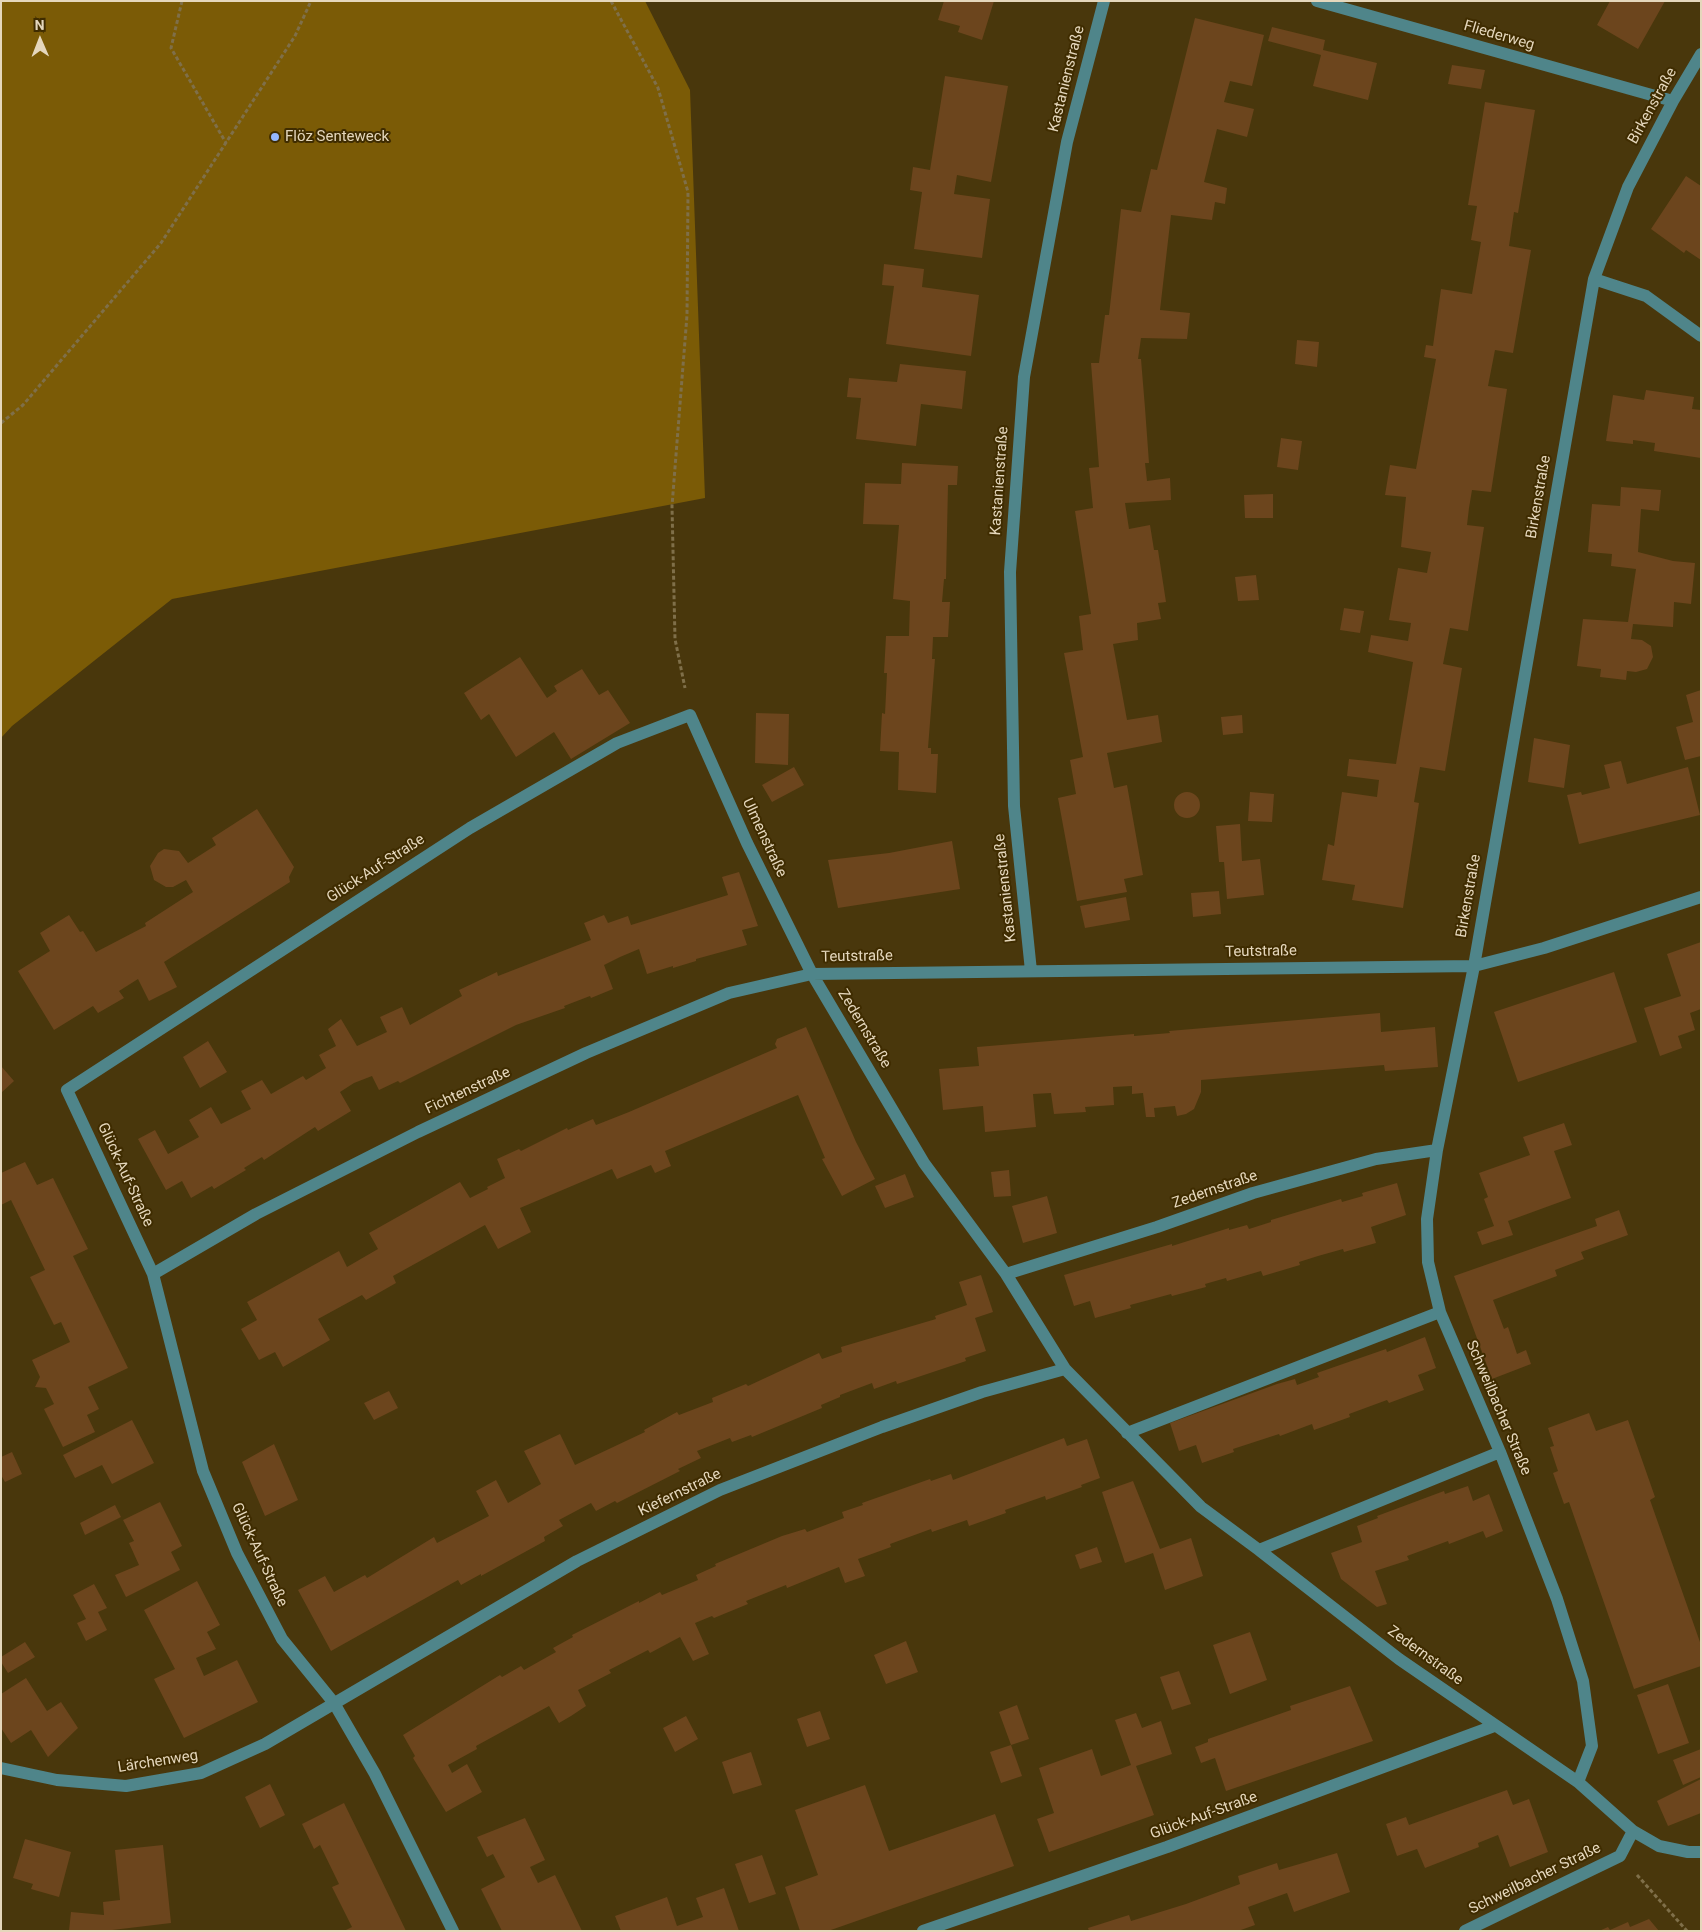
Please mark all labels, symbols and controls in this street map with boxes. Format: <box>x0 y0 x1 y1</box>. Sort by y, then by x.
north arrow <box>15 15 65 65</box>
text: N <box>35 17 45 33</box>
street label: Fliederweg <box>1462 17 1536 55</box>
street label: Kastanienstraße <box>1045 24 1089 134</box>
street label: Birkenstraße <box>1625 65 1681 147</box>
place label: Flöz Senteweck <box>285 128 389 146</box>
marker: Flöz Senteweck <box>269 131 281 143</box>
street label: Kastanienstraße <box>987 426 1013 536</box>
street label: Birkenstraße <box>1523 454 1555 540</box>
street label: Ulmenstraße <box>738 796 790 880</box>
street label: Glück-Auf-Straße <box>324 831 428 907</box>
street label: Kastanienstraße <box>991 833 1021 943</box>
street label: Birkenstraße <box>1453 853 1485 939</box>
street label: Teutstraße <box>1225 942 1297 962</box>
street label: Teutstraße <box>821 947 893 967</box>
street label: Zedernstraße <box>833 986 895 1072</box>
street label: Fichtenstraße <box>423 1063 513 1119</box>
street label: Glück-Auf-Straße <box>93 1120 157 1230</box>
street label: Zedernstraße <box>1170 1167 1260 1213</box>
street label: Schweilbacher Straße <box>1461 1338 1535 1478</box>
street label: Kiefernstraße <box>636 1465 724 1521</box>
street label: Glück-Auf-Straße <box>227 1500 291 1610</box>
street label: Zedernstraße <box>1384 1623 1466 1689</box>
street label: Lärchenweg <box>117 1747 199 1777</box>
street label: Glück-Auf-Straße <box>1148 1788 1260 1844</box>
street label: Schweilbacher Straße <box>1466 1839 1604 1919</box>

